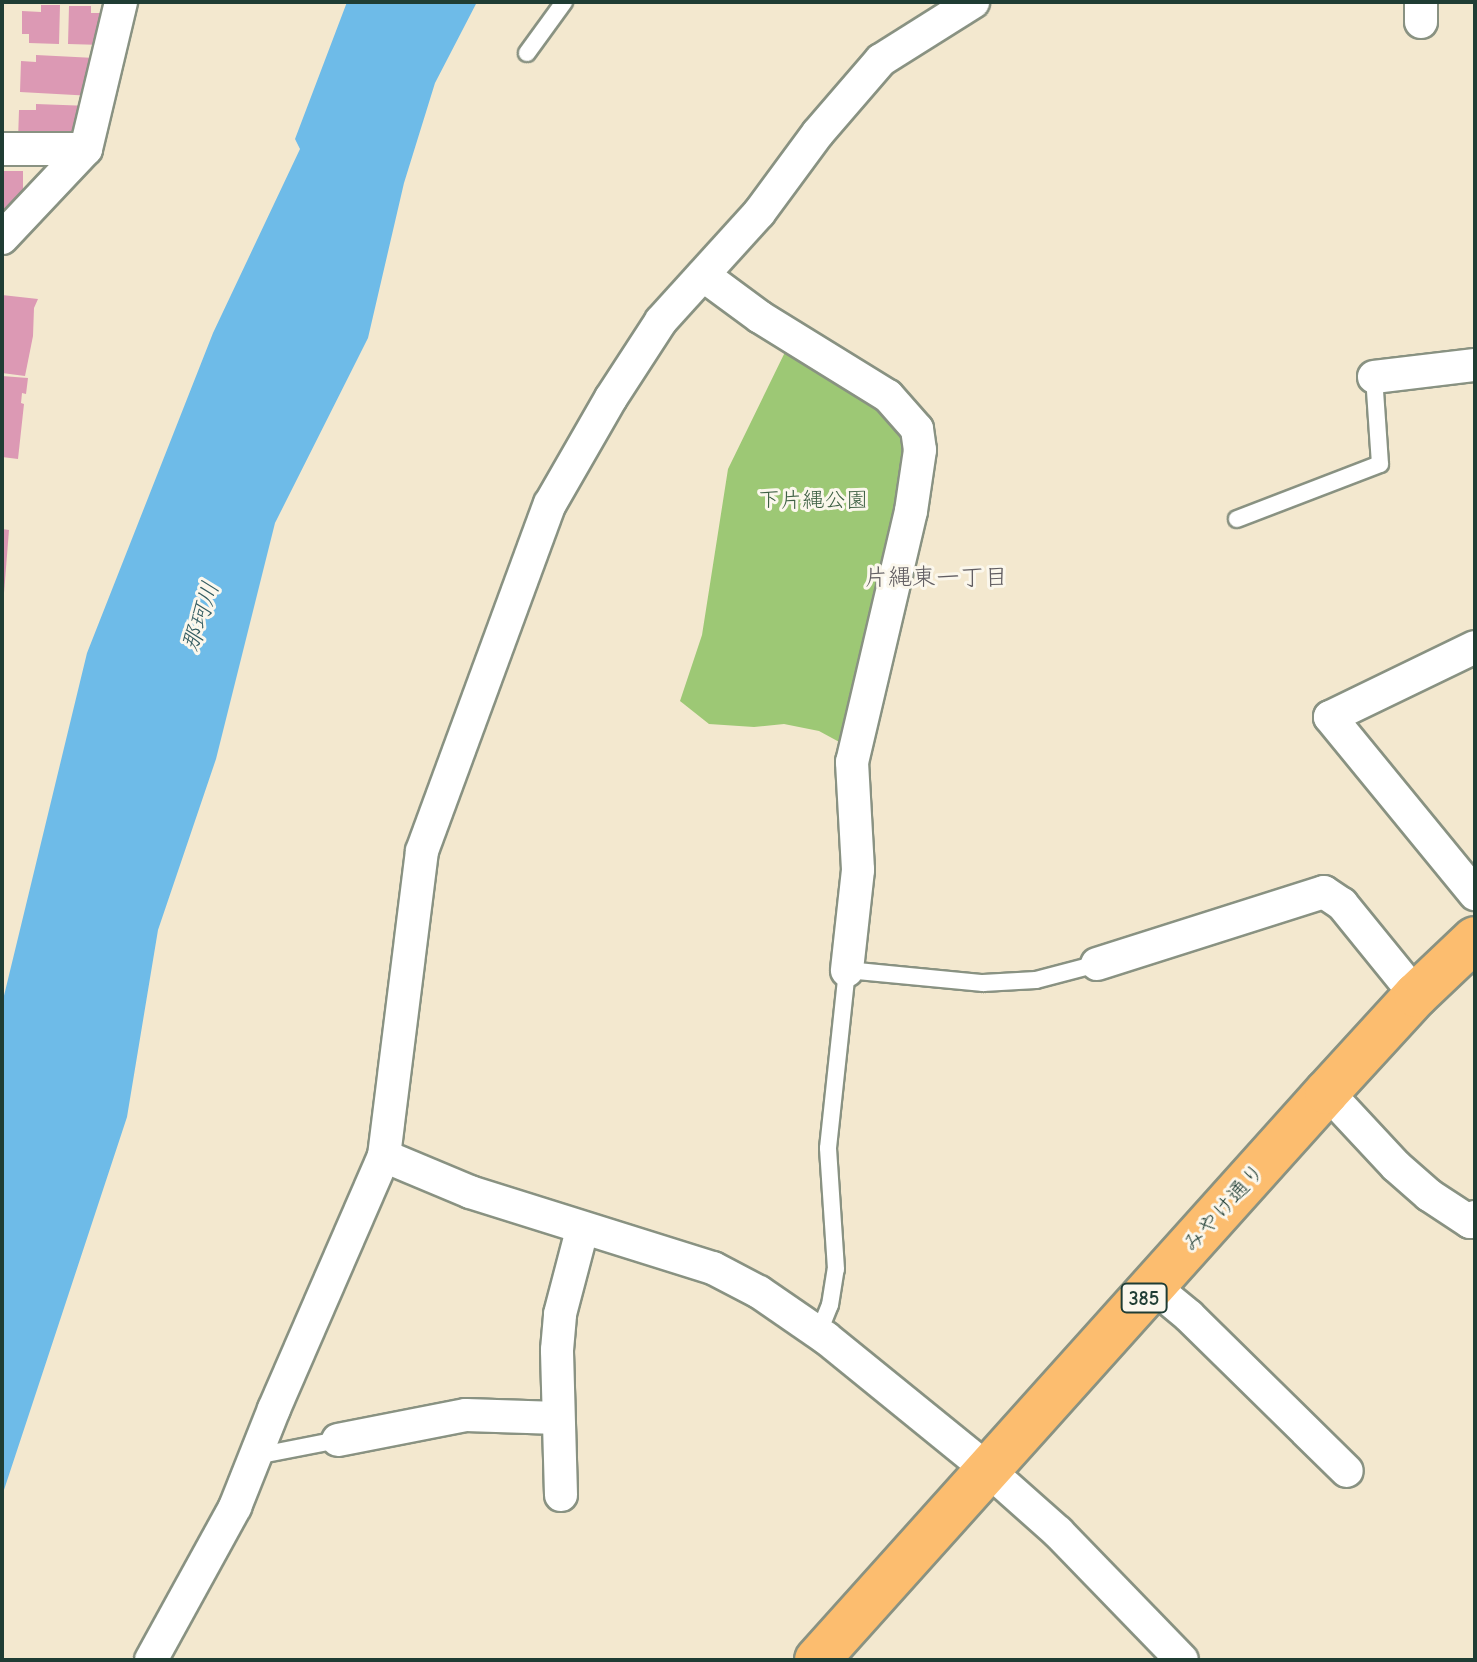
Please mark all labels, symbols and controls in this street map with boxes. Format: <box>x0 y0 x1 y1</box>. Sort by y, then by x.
park label: 下片縄公園 <box>758 488 868 514</box>
district label: 片縄東一丁目 <box>864 564 1008 592</box>
water label: 那珂川 <box>176 578 226 656</box>
street label: みやけ通り <box>1177 1158 1271 1258</box>
road number: 385 <box>1120 1282 1168 1314</box>

